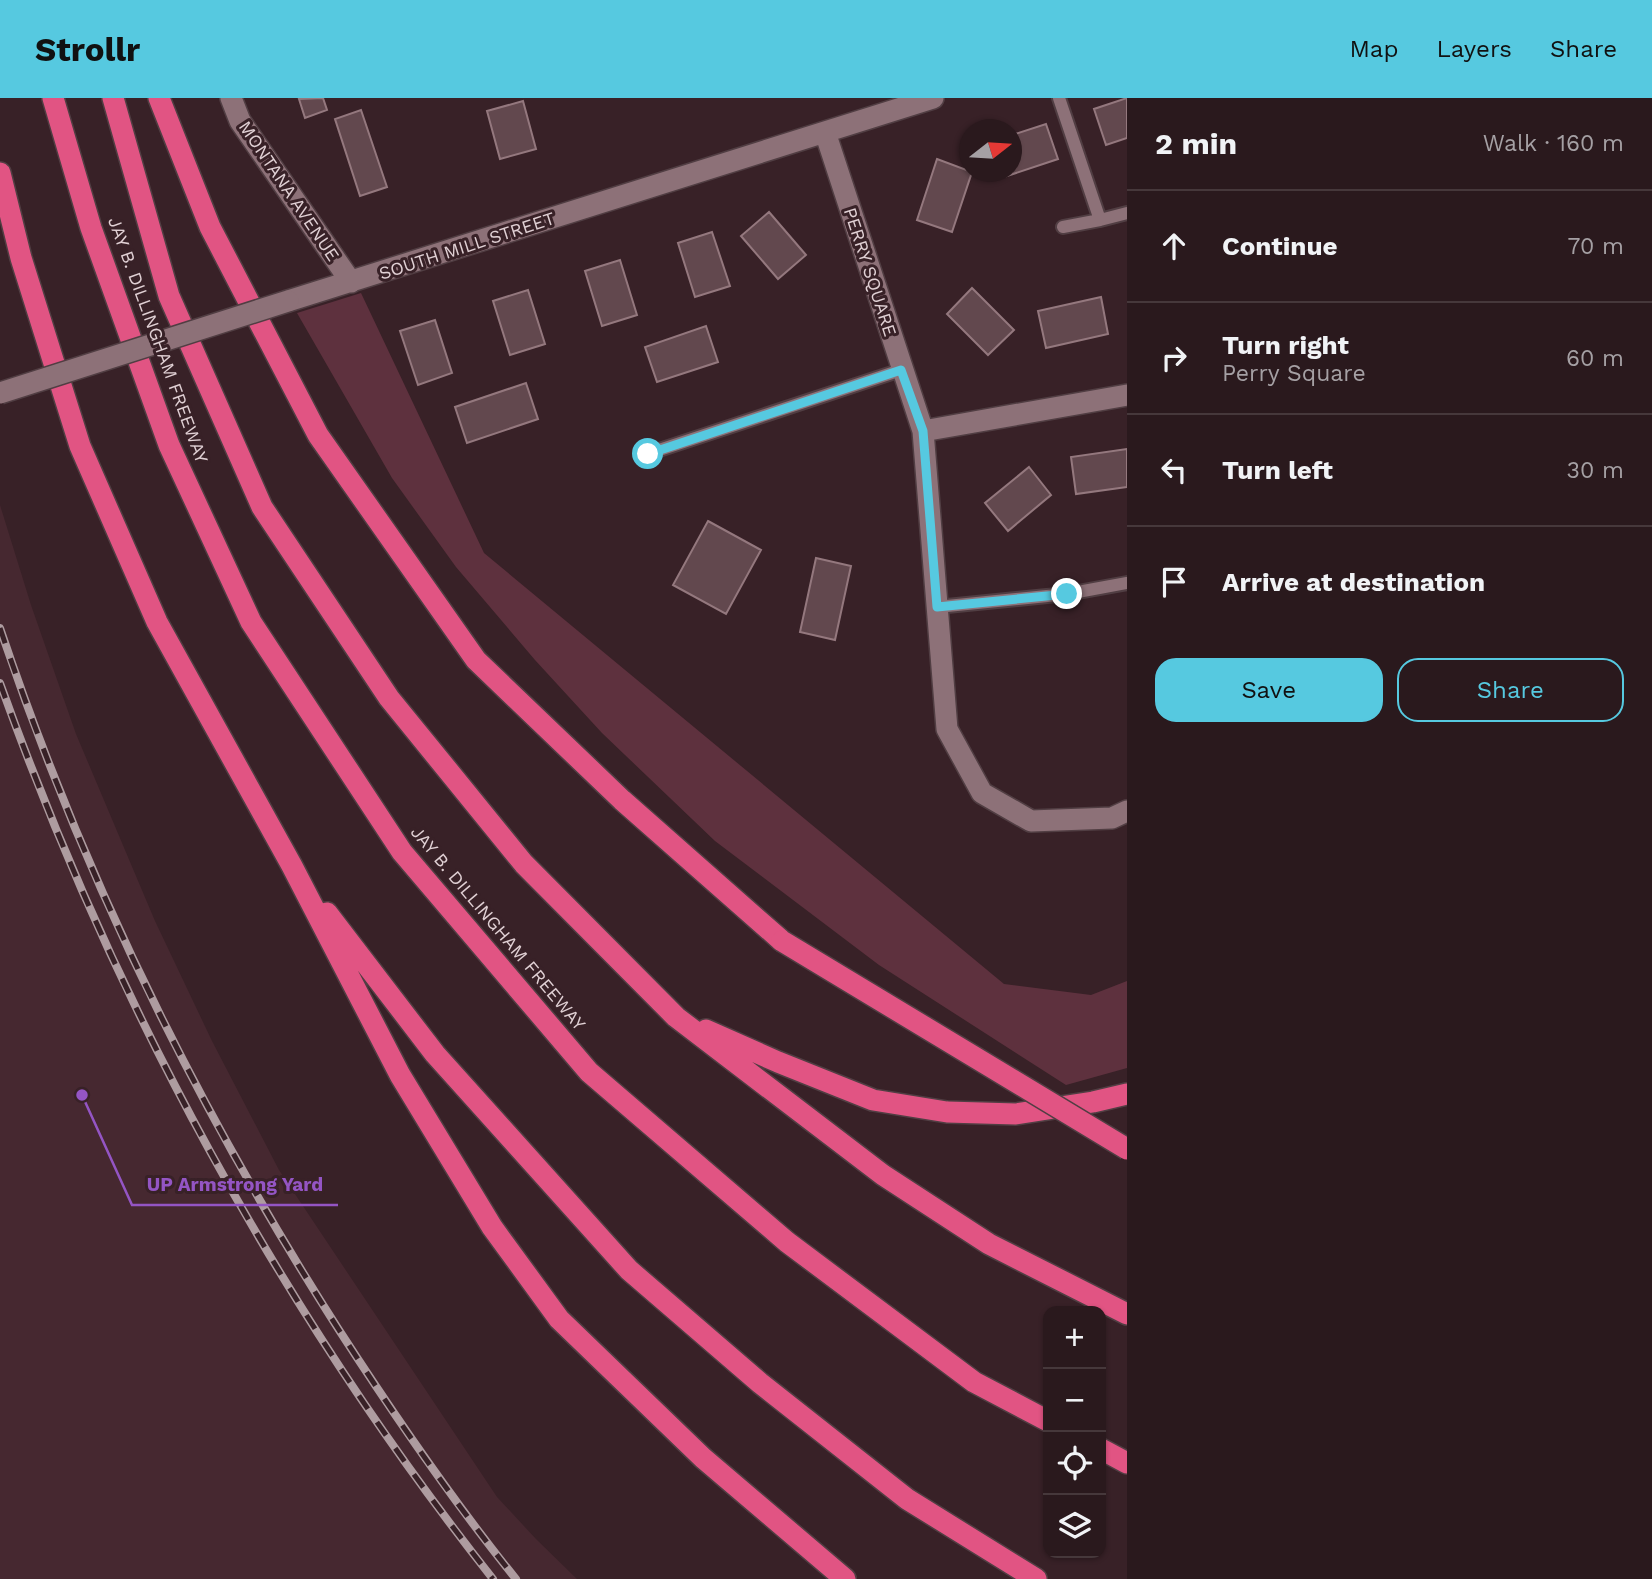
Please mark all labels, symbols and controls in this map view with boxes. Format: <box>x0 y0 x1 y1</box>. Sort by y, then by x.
text: Strollr <box>35 30 140 69</box>
text: Map <box>1350 35 1398 63</box>
text: Layers <box>1436 35 1512 63</box>
text: Share <box>1550 35 1617 63</box>
street label: MONTANA AVENUE <box>235 117 344 265</box>
north arrow <box>959 119 1022 182</box>
text: 2 min <box>1155 126 1237 161</box>
text: Walk · 160 m <box>1483 130 1624 157</box>
street label: PERRY SQUARE <box>840 205 901 339</box>
street label: SOUTH MILL STREET <box>376 207 557 284</box>
street label: JAY B. DILLINGHAM FREEWAY <box>104 214 213 466</box>
icon: ahead <box>1155 227 1193 265</box>
text: Continue <box>1222 231 1338 261</box>
text: 70 m <box>1567 233 1624 260</box>
text: Turn right <box>1222 330 1349 360</box>
icon: right <box>1155 339 1193 377</box>
text: 60 m <box>1566 345 1624 372</box>
text: Perry Square <box>1222 360 1366 387</box>
route start <box>632 438 663 469</box>
icon: left <box>1155 451 1193 489</box>
text: Turn left <box>1222 455 1333 485</box>
text: 30 m <box>1567 457 1624 484</box>
icon: arrive <box>1155 563 1193 601</box>
text: Arrive at destination <box>1222 567 1485 597</box>
route end <box>1051 578 1082 609</box>
button: Save <box>1155 658 1383 722</box>
button: Share <box>1397 658 1624 722</box>
street label: JAY B. DILLINGHAM FREEWAY <box>407 821 591 1035</box>
callout: UP Armstrong Yard <box>132 1165 338 1205</box>
text: UP Armstrong Yard <box>147 1173 323 1196</box>
map controls <box>1043 1306 1106 1558</box>
button: + <box>1043 1306 1106 1369</box>
button: − <box>1043 1369 1106 1432</box>
button: locate <box>1043 1432 1106 1495</box>
button: layers <box>1043 1495 1106 1558</box>

